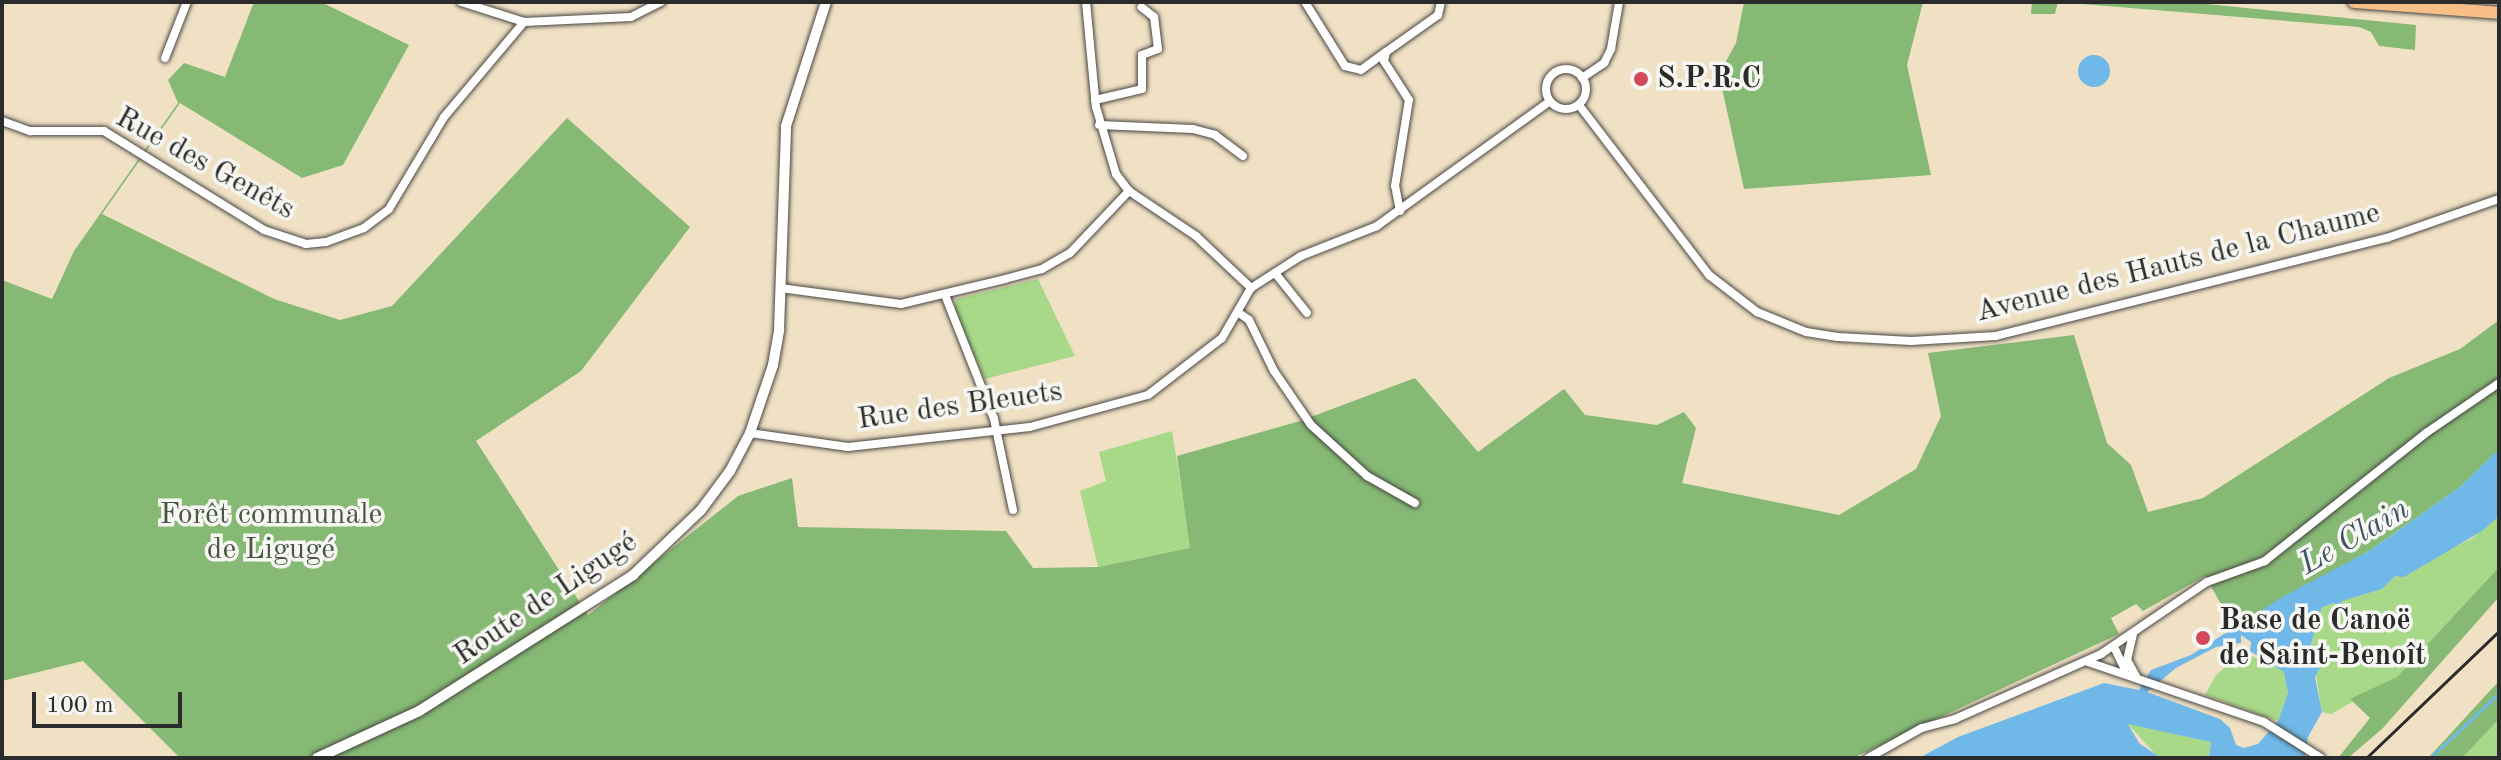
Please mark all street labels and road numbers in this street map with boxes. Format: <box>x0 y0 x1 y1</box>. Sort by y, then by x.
street label: Rue des Genêts <box>109 100 301 228</box>
street label: Avenue des Hauts de la Chaume <box>1972 195 2384 331</box>
street label: Rue des Bleuets <box>855 374 1065 438</box>
street label: Route de Ligugé <box>447 524 645 674</box>

